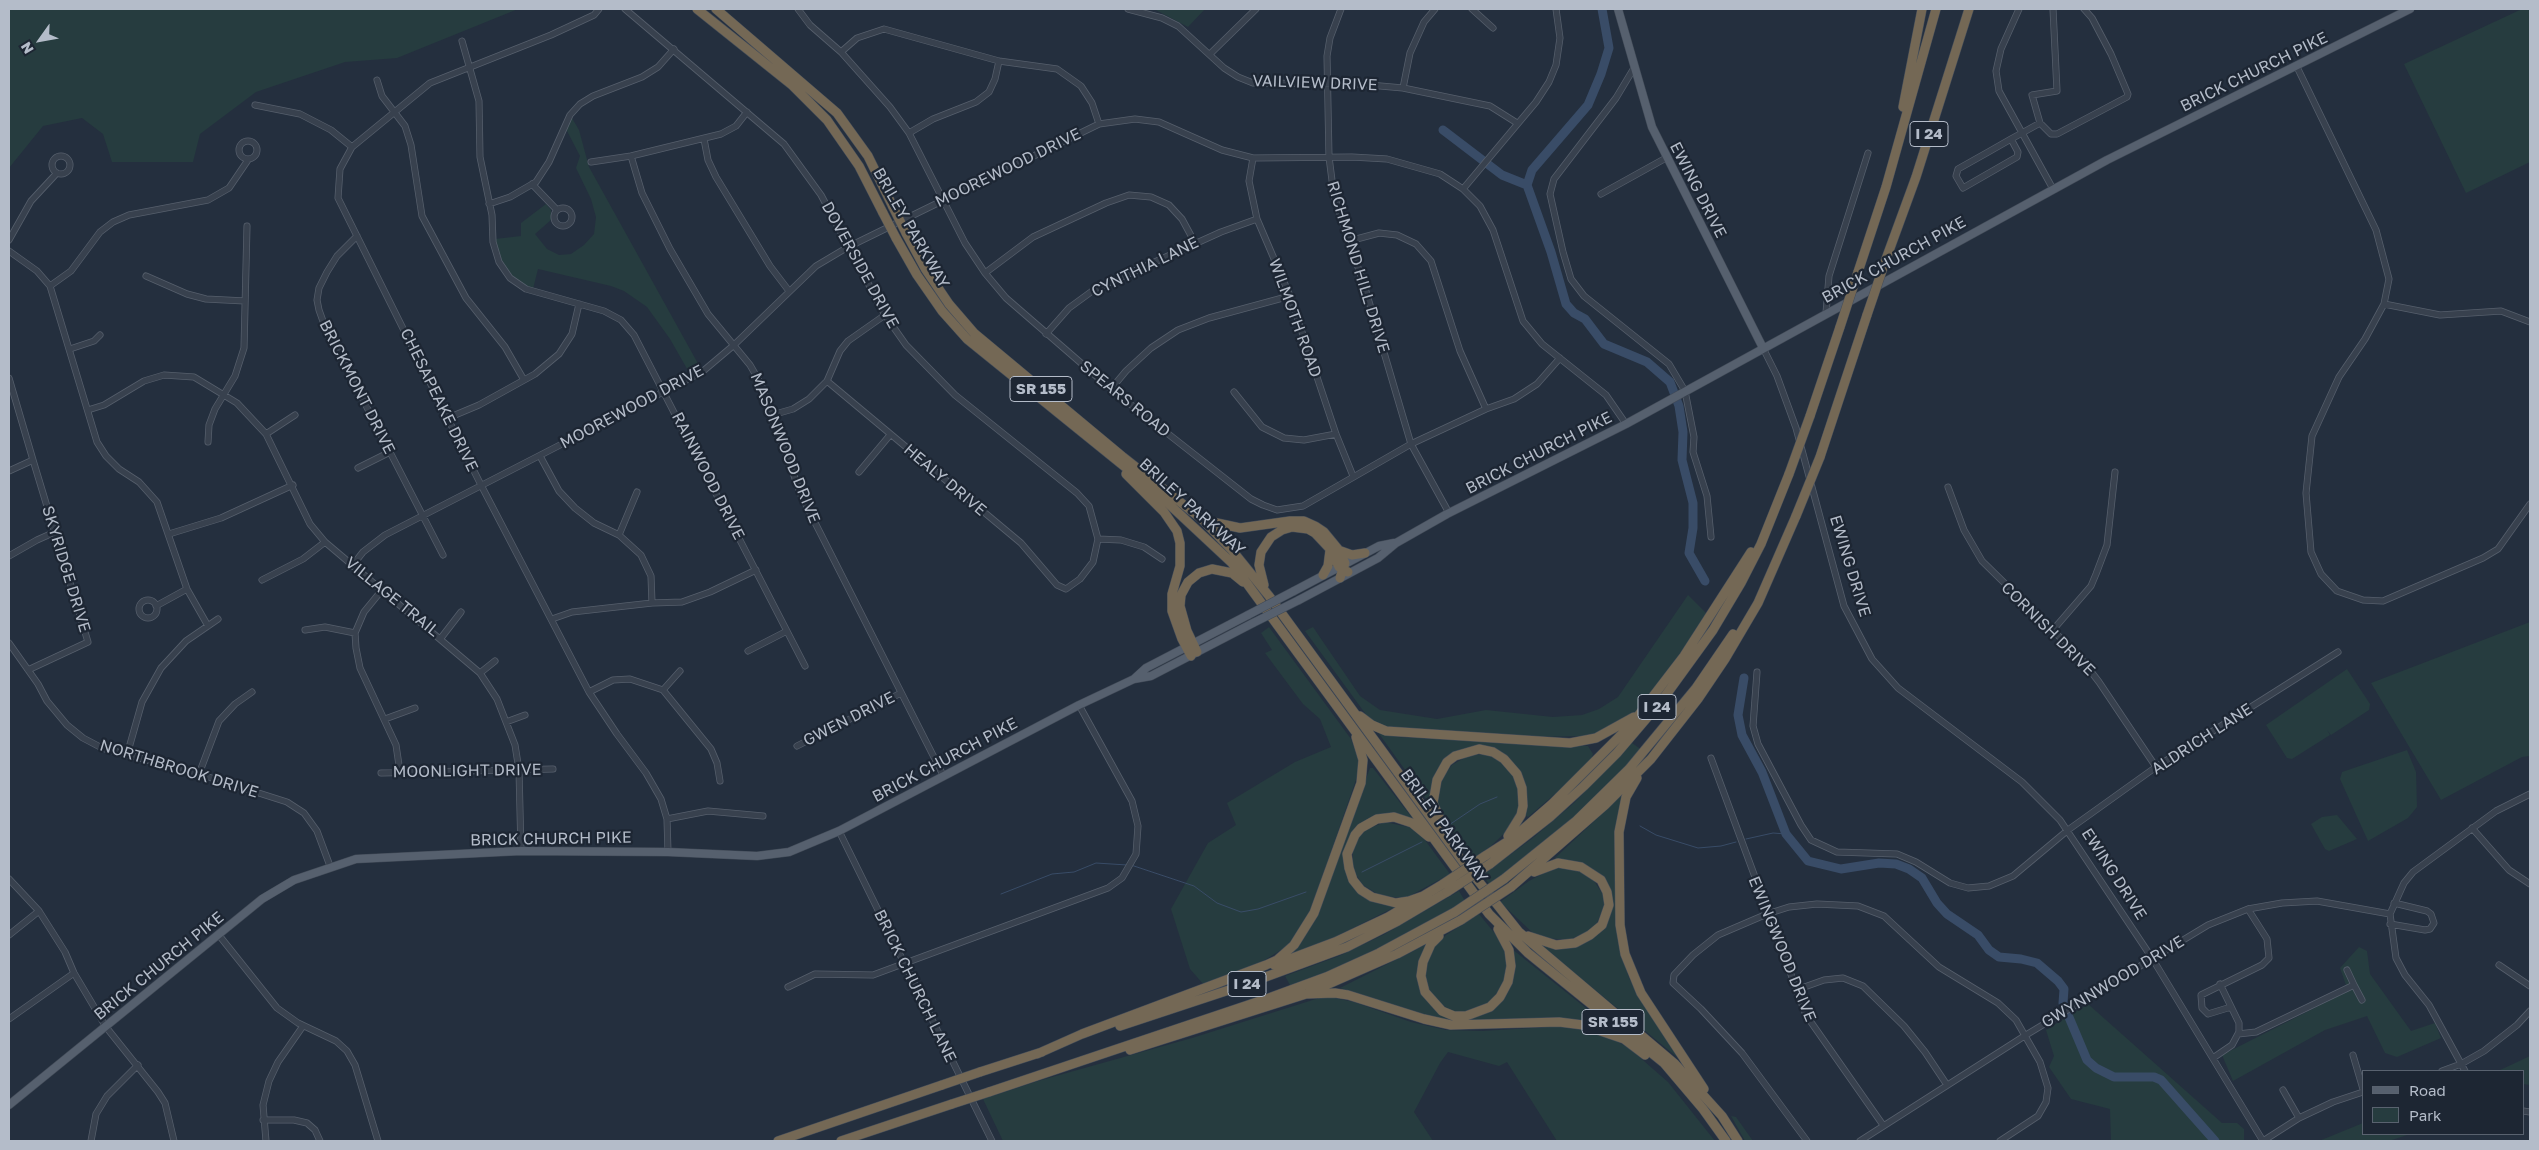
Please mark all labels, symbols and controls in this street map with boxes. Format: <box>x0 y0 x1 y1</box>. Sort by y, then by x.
north arrow <box>15 15 65 65</box>
street label: BRICK CHURCH PIKE <box>2177 28 2331 116</box>
text: N <box>17 39 37 57</box>
street label: VAILVIEW DRIVE <box>1252 71 1378 95</box>
road number: I 24 <box>1910 122 1948 146</box>
street label: MOOREWOOD DRIVE <box>932 124 1084 212</box>
street label: EWING DRIVE <box>1666 139 1730 241</box>
street label: BRILEY PARKWAY <box>869 164 953 292</box>
street label: RICHMOND HILL DRIVE <box>1323 179 1393 355</box>
street label: DOVERSIDE DRIVE <box>817 198 903 332</box>
street label: BRICK CHURCH PIKE <box>1819 212 1969 308</box>
street label: CYNTHIA LANE <box>1088 233 1202 301</box>
street label: WILMOTH ROAD <box>1265 256 1325 380</box>
street label: BRICKMONT DRIVE <box>315 317 399 457</box>
street label: CHESAPEAKE DRIVE <box>396 325 482 475</box>
street label: SPEARS ROAD <box>1076 357 1174 441</box>
street label: MOOREWOOD DRIVE <box>557 361 707 453</box>
street label: MASONWOOD DRIVE <box>746 370 824 526</box>
road number: SR 155 <box>1010 376 1072 402</box>
street label: BRICK CHURCH PIKE <box>1463 408 1615 498</box>
street label: RAINWOOD DRIVE <box>668 409 748 543</box>
street label: HEALY DRIVE <box>900 440 990 520</box>
street label: BRILEY PARKWAY <box>1135 454 1249 560</box>
street label: SKYRIDGE DRIVE <box>38 503 94 635</box>
street label: EWING DRIVE <box>1825 513 1875 619</box>
street label: VILLAGE TRAIL <box>341 553 443 641</box>
street label: CORNISH DRIVE <box>1997 578 2099 680</box>
street label: GWEN DRIVE <box>800 688 898 750</box>
road number: I 24 <box>1638 694 1676 720</box>
street label: ALDRICH LANE <box>2148 699 2256 779</box>
street label: BRICK CHURCH PIKE <box>869 714 1021 806</box>
street label: NORTHBROOK DRIVE <box>97 736 261 802</box>
street label: MOONLIGHT DRIVE <box>392 760 542 782</box>
street label: BRILEY PARKWAY <box>1396 765 1492 887</box>
street label: EWING DRIVE <box>2077 825 2151 923</box>
street label: BRICK CHURCH PIKE <box>470 828 632 850</box>
street label: EWINGWOOD DRIVE <box>1744 874 1820 1024</box>
street label: BRICK CHURCH LANE <box>870 907 960 1065</box>
street label: BRICK CHURCH PIKE <box>90 908 228 1024</box>
street label: GWYNNWOOD DRIVE <box>2038 932 2188 1032</box>
road number: I 24 <box>1228 972 1266 996</box>
road number: SR 155 <box>1582 1010 1644 1034</box>
legend <box>2362 1070 2524 1135</box>
text: Road <box>2409 1081 2446 1099</box>
text: Park <box>2409 1106 2441 1124</box>

